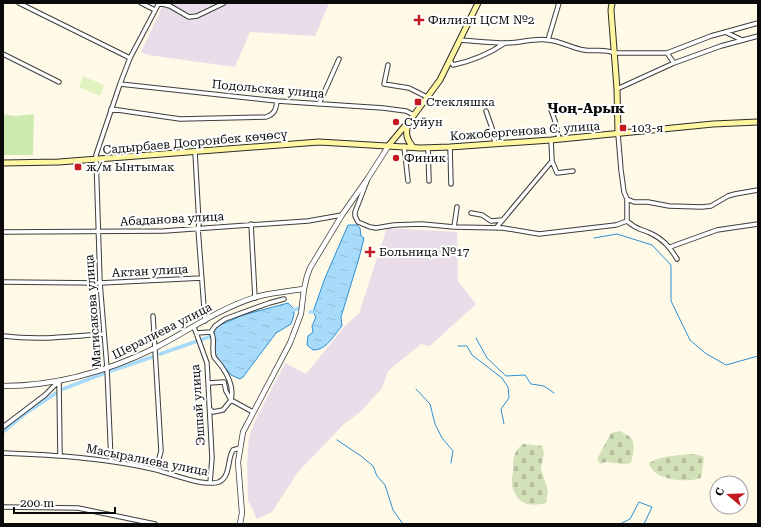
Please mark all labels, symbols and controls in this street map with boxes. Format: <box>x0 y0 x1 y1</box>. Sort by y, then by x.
place label: Филиал ЦСМ №2 <box>428 13 535 27</box>
marker: Филиал ЦСМ №2 <box>413 14 425 26</box>
street label: Подольская улица <box>211 77 325 101</box>
place label: Стекляшка <box>426 95 495 109</box>
marker: Стекляшка <box>413 97 423 107</box>
district label: Чоң-Арык <box>547 100 625 116</box>
place label: Суйун <box>404 115 443 129</box>
marker: Суйун <box>391 117 401 127</box>
street label: Кожобергенова С. улица <box>450 119 601 143</box>
place label: 103-я <box>631 121 663 135</box>
marker: 103-я <box>618 123 628 133</box>
street label: Садырбаев Дооронбек көчөсү <box>102 127 288 157</box>
place label: Финик <box>404 151 447 165</box>
marker: Финик <box>391 153 401 163</box>
place label: ж/м Ынтымак <box>86 160 175 174</box>
marker: ж/м Ынтымак <box>73 162 83 172</box>
street label: Абаданова улица <box>120 209 225 229</box>
place label: Больница №17 <box>379 245 470 259</box>
marker: Больница №17 <box>364 246 376 258</box>
street label: Матисакова улица <box>82 254 104 368</box>
street label: Актан улица <box>112 262 189 280</box>
street label: Шералиева улица <box>110 300 215 362</box>
street label: Эшпай улица <box>188 363 208 446</box>
street label: Масыралиева улица <box>85 441 210 479</box>
north arrow <box>709 475 749 515</box>
text: С <box>713 486 728 498</box>
scale bar <box>14 489 115 515</box>
text: 200 m <box>20 496 54 510</box>

